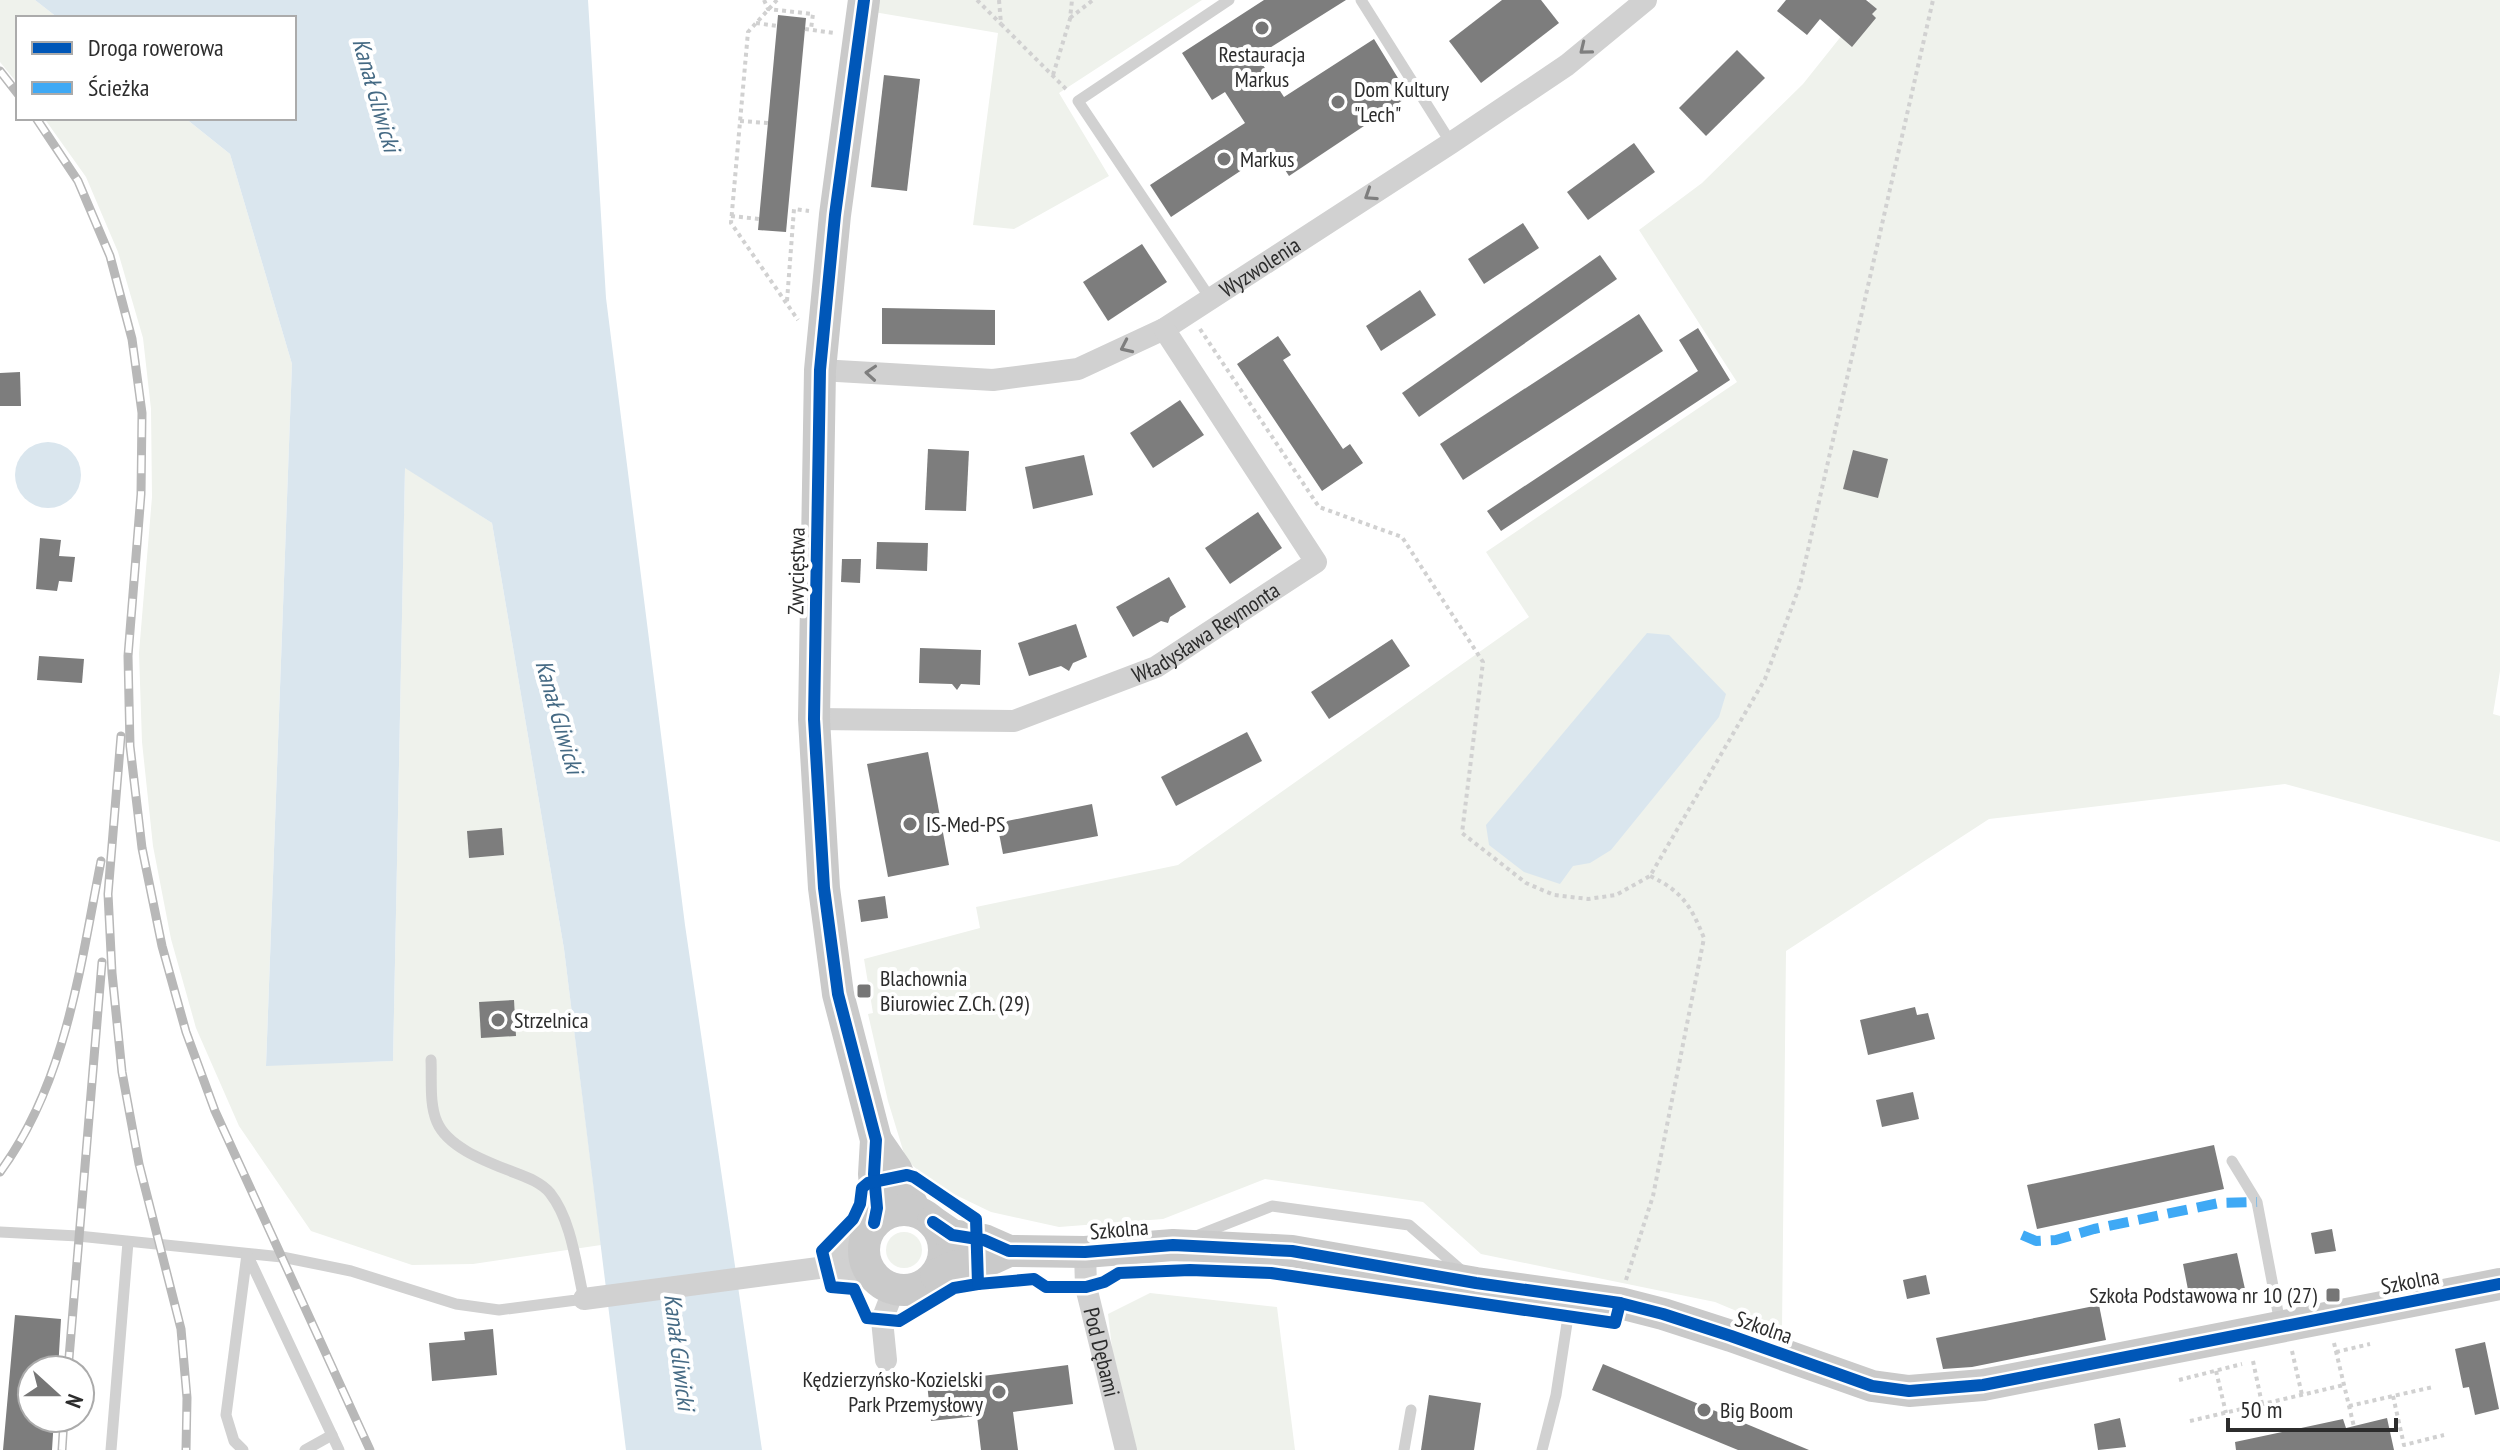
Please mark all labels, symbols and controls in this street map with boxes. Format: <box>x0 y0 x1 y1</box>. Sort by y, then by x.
legend <box>16 16 296 120</box>
marker: Restauracja Markus <box>1253 19 1271 37</box>
text: Droga rowerowa <box>88 32 224 63</box>
water label: Kanał Gliwicki <box>345 34 408 158</box>
place label: Restauracja Markus <box>1219 40 1305 93</box>
one-way arrow <box>1579 40 1594 54</box>
text: Ścieżka <box>88 72 149 103</box>
place label: Dom Kultury "Lech" <box>1354 75 1450 128</box>
marker: Dom Kultury "Lech" <box>1329 93 1347 111</box>
place label: Markus <box>1240 145 1294 173</box>
marker: Markus <box>1215 150 1233 168</box>
one-way arrow <box>1364 186 1379 201</box>
street label: Wyzwolenia <box>1214 231 1305 303</box>
one-way arrow <box>1119 337 1134 353</box>
one-way arrow <box>865 365 878 382</box>
street label: Zwycięstwa <box>781 527 811 615</box>
street label: Władysława Reymonta <box>1128 576 1285 689</box>
water label: Kanał Gliwicki <box>528 656 591 780</box>
place label: IS-Med-PS <box>926 810 1005 838</box>
marker: IS-Med-PS <box>901 815 919 833</box>
place label: Blachownia Biurowiec Z.Ch. (29) <box>880 964 1030 1017</box>
marker: Blachownia Biurowiec Z.Ch. (29) <box>855 982 873 1000</box>
place label: Strzelnica <box>514 1006 588 1034</box>
marker: Strzelnica <box>489 1011 507 1029</box>
street label: Szkolna <box>1089 1212 1149 1246</box>
street label: Szkolna <box>2378 1262 2442 1300</box>
place label: Szkoła Podstawowa nr 10 (27) <box>2089 1281 2318 1309</box>
marker: Szkoła Podstawowa nr 10 (27) <box>2324 1286 2342 1304</box>
water label: Kanał Gliwicki <box>657 1292 702 1415</box>
street label: Pod Dębami <box>1078 1304 1126 1400</box>
street label: Szkolna <box>1732 1304 1796 1350</box>
north arrow <box>16 1354 96 1434</box>
place label: Kędzierzyńsko-Kozielski Park Przemysłowy <box>802 1365 984 1418</box>
scale bar <box>2228 1382 2396 1432</box>
marker: Kędzierzyńsko-Kozielski Park Przemysłowy <box>990 1383 1008 1401</box>
text: N <box>59 1391 90 1412</box>
text: 50 m <box>2240 1394 2282 1425</box>
place label: Big Boom <box>1720 1396 1793 1424</box>
marker: Big Boom <box>1695 1401 1713 1419</box>

